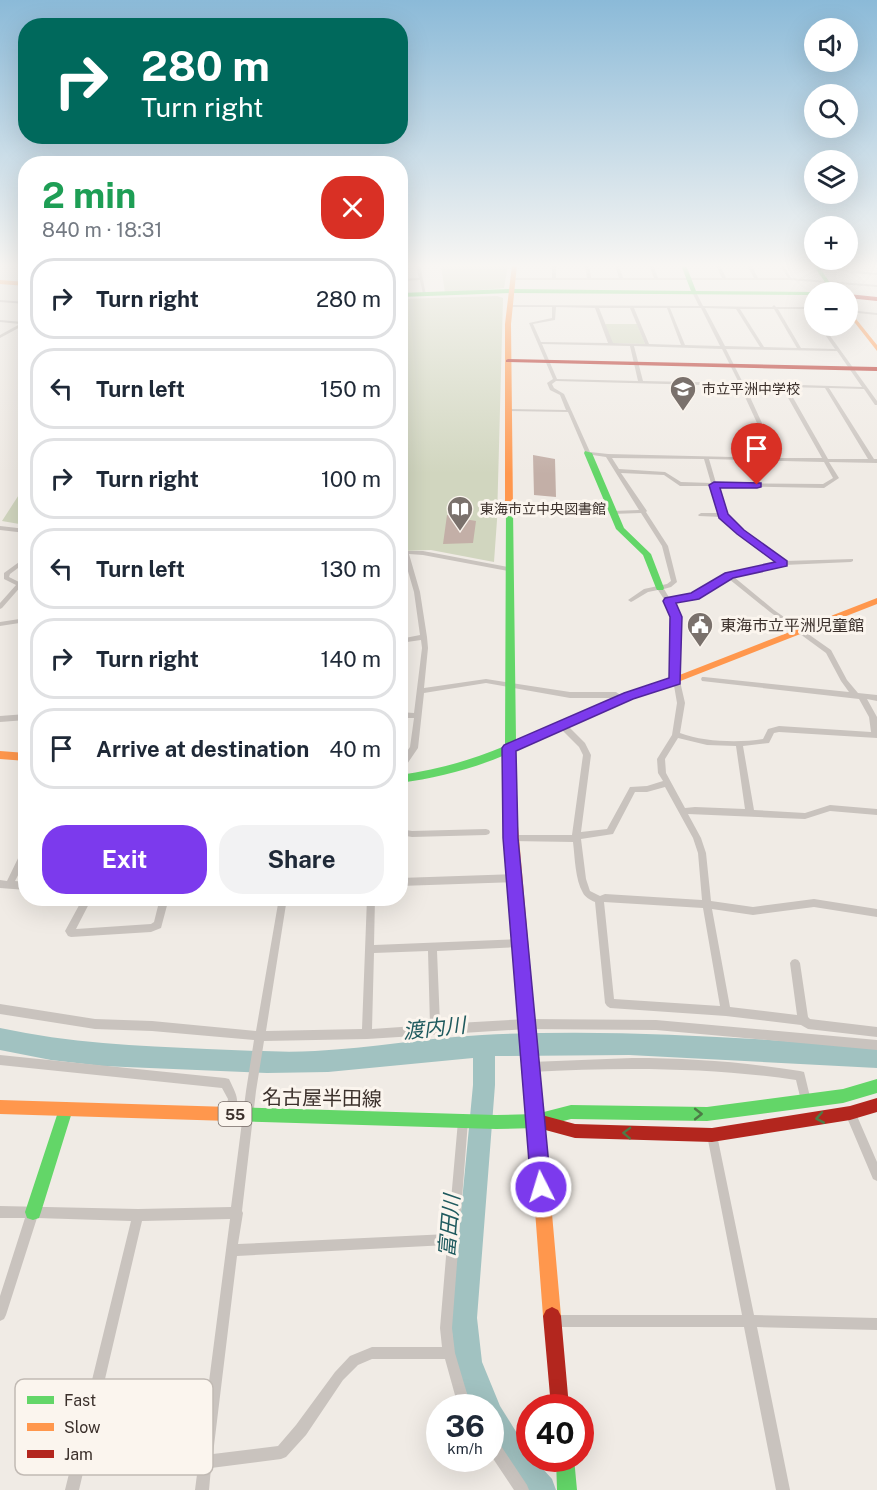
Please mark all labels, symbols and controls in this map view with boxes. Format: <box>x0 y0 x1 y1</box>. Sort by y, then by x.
map controls <box>804 18 858 336</box>
button: sound <box>804 18 858 72</box>
text: 280 m <box>141 41 270 90</box>
icon: right <box>42 42 120 120</box>
button: search <box>804 84 858 138</box>
text: Turn right <box>141 91 264 123</box>
button: layers <box>804 150 858 204</box>
text: 2 min <box>42 174 136 216</box>
button: close <box>321 176 384 239</box>
button: + <box>804 216 858 270</box>
text: 840 m · 18:31 <box>42 218 162 242</box>
icon: right <box>45 282 78 315</box>
button: − <box>804 282 858 336</box>
text: Turn right <box>96 286 199 312</box>
text: 280 m <box>316 286 381 312</box>
icon: left <box>45 372 78 405</box>
school or university icon: 市立平洲中学校 <box>668 374 698 412</box>
text: Turn left <box>96 376 185 402</box>
text: 150 m <box>320 376 381 402</box>
place label: 市立平洲中学校 <box>702 381 800 397</box>
pin <box>731 423 782 485</box>
icon: arrive <box>740 432 773 465</box>
icon: right <box>45 462 78 495</box>
text: Turn right <box>96 466 199 492</box>
text: 100 m <box>321 466 381 492</box>
library icon: 東海市立中央図書館 <box>445 494 475 532</box>
place label: 東海市立中央図書館 <box>480 501 606 517</box>
icon: left <box>45 552 78 585</box>
text: Turn left <box>96 556 185 582</box>
text: 130 m <box>320 556 381 582</box>
public building icon: 東海市立平洲児童館 <box>685 610 715 648</box>
place label: 東海市立平洲児童館 <box>720 616 864 635</box>
icon: right <box>45 642 78 675</box>
text: Turn right <box>96 646 199 672</box>
text: 140 m <box>320 646 381 672</box>
icon: arrive <box>45 732 78 765</box>
text: Arrive at destination <box>96 736 309 762</box>
text: 40 m <box>329 736 381 762</box>
button: Exit <box>42 825 207 894</box>
button: Share <box>219 825 384 894</box>
water label: 渡内川 <box>401 1012 469 1044</box>
street label: 名古屋半田線 <box>262 1085 382 1111</box>
road number: 55 <box>218 1102 252 1126</box>
one-way arrow <box>694 1108 703 1120</box>
one-way arrow <box>815 1111 825 1124</box>
one-way arrow <box>622 1127 631 1139</box>
position arrow <box>509 1155 573 1219</box>
water label: 富田川 <box>434 1192 464 1258</box>
legend <box>15 1379 213 1475</box>
text: Fast <box>64 1391 96 1410</box>
speed limit sign: 40 <box>516 1394 594 1472</box>
text: 36 <box>445 1408 485 1444</box>
text: Slow <box>64 1418 101 1437</box>
text: km/h <box>447 1440 483 1457</box>
text: Jam <box>64 1445 93 1464</box>

